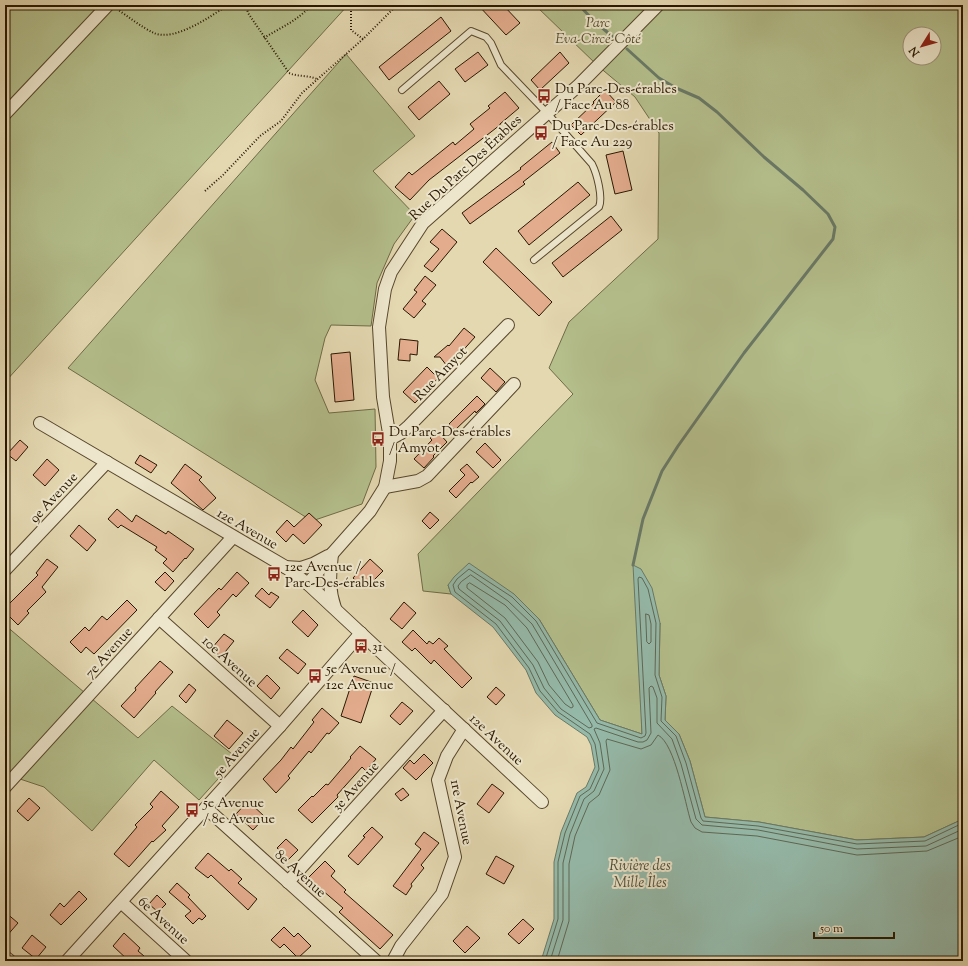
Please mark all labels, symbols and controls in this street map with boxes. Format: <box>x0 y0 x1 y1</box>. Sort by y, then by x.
park label: Parc Eva-Circé-Côté <box>555 14 641 50</box>
north arrow <box>902 26 942 66</box>
text: N <box>906 43 924 61</box>
place label: Du Parc-Des-érables / Face Au 88 <box>555 80 677 116</box>
bus stop icon: Du Parc-Des-érables / Face Au 88 <box>536 88 552 104</box>
street label: Rue Du Parc Des Érables <box>406 111 527 226</box>
place label: Du Parc-Des-érables / Face Au 229 <box>552 117 674 153</box>
bus stop icon: Du Parc-Des-érables / Face Au 229 <box>533 125 549 141</box>
street label: Rue Amyot <box>410 343 473 406</box>
place label: Du Parc-Des-érables / Amyot <box>389 423 511 459</box>
bus stop icon: Du Parc-Des-érables / Amyot <box>370 431 386 447</box>
street label: 9e Avenue <box>26 468 83 528</box>
street label: 12e Avenue <box>213 504 281 555</box>
place label: 12e Avenue / Parc-Des-érables <box>285 558 385 594</box>
bus stop icon: 12e Avenue / Parc-Des-érables <box>266 566 282 582</box>
street label: 7e Avenue <box>81 623 138 683</box>
street label: 10e Avenue <box>197 632 261 693</box>
bus stop icon: 31 <box>353 638 369 654</box>
place label: 31 <box>372 638 383 658</box>
place label: 5e Avenue / 12e Avenue <box>325 660 396 696</box>
bus stop icon: 5e Avenue / 12e Avenue <box>307 668 323 684</box>
street label: 12e Avenue <box>464 710 527 771</box>
street label: 5e Avenue <box>209 724 265 783</box>
street label: 3e Avenue <box>328 758 385 817</box>
street label: 1re Avenue <box>444 778 476 847</box>
place label: 5e Avenue / 8e Avenue <box>202 794 275 830</box>
bus stop icon: 5e Avenue / 8e Avenue <box>184 802 200 818</box>
street label: 8e Avenue <box>269 846 330 903</box>
water label: Rivière des Mille Îles <box>609 856 671 894</box>
street label: 6e Avenue <box>132 893 193 950</box>
scale bar <box>814 914 894 940</box>
text: 50 m <box>819 920 843 938</box>

